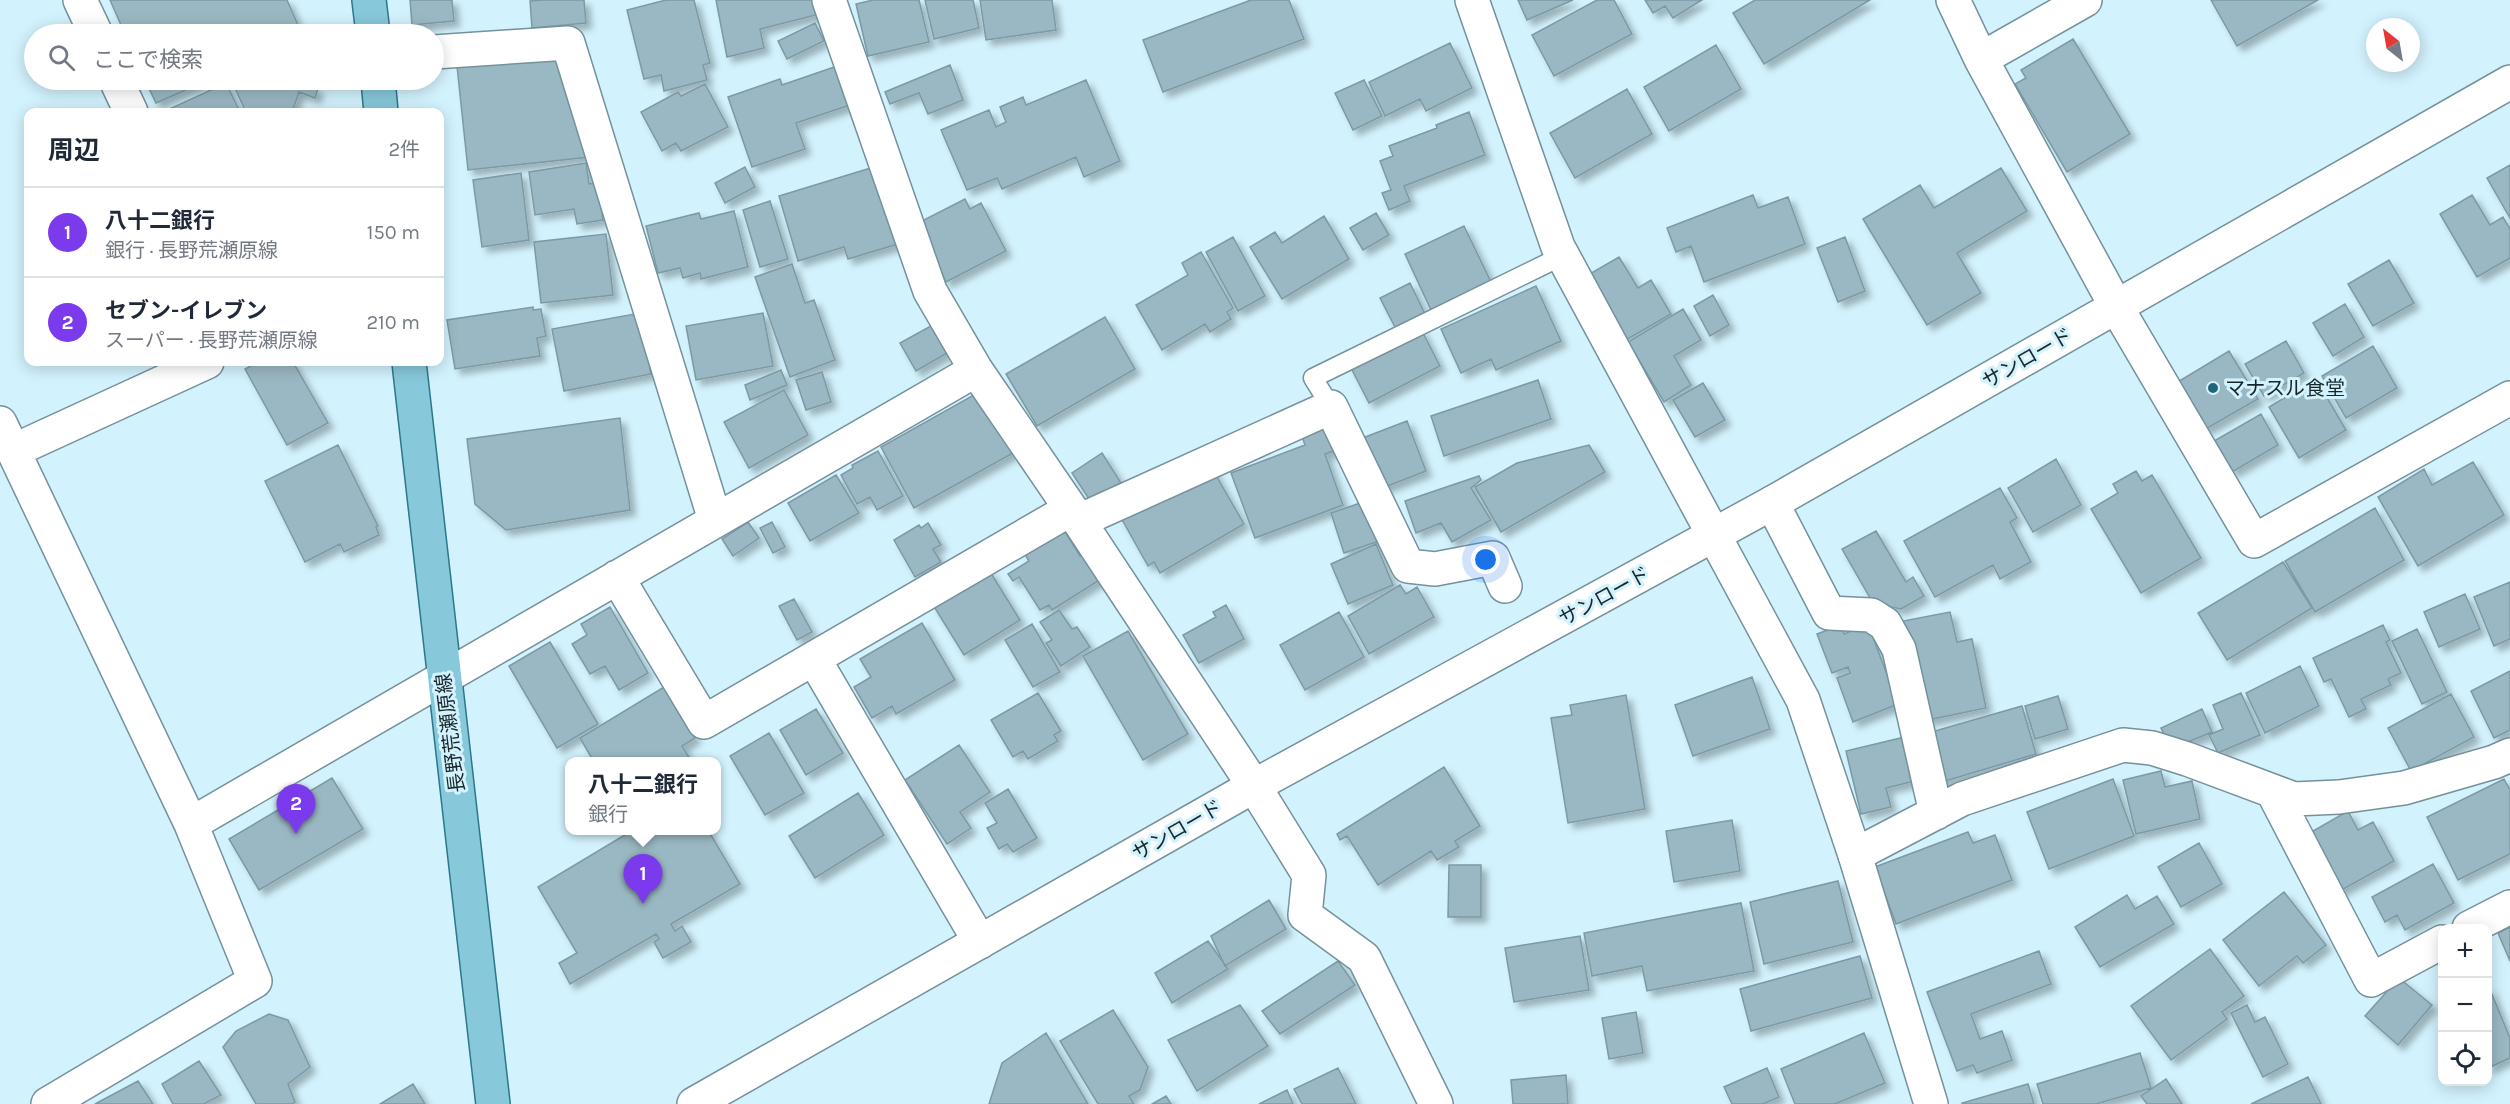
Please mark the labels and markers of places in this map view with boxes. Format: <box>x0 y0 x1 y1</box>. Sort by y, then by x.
place label: マナスル食堂 <box>2225 377 2345 400</box>
marker: マナスル食堂 <box>2206 381 2220 395</box>
pin: 2 <box>276 784 316 834</box>
pin: 1 <box>624 854 662 904</box>

